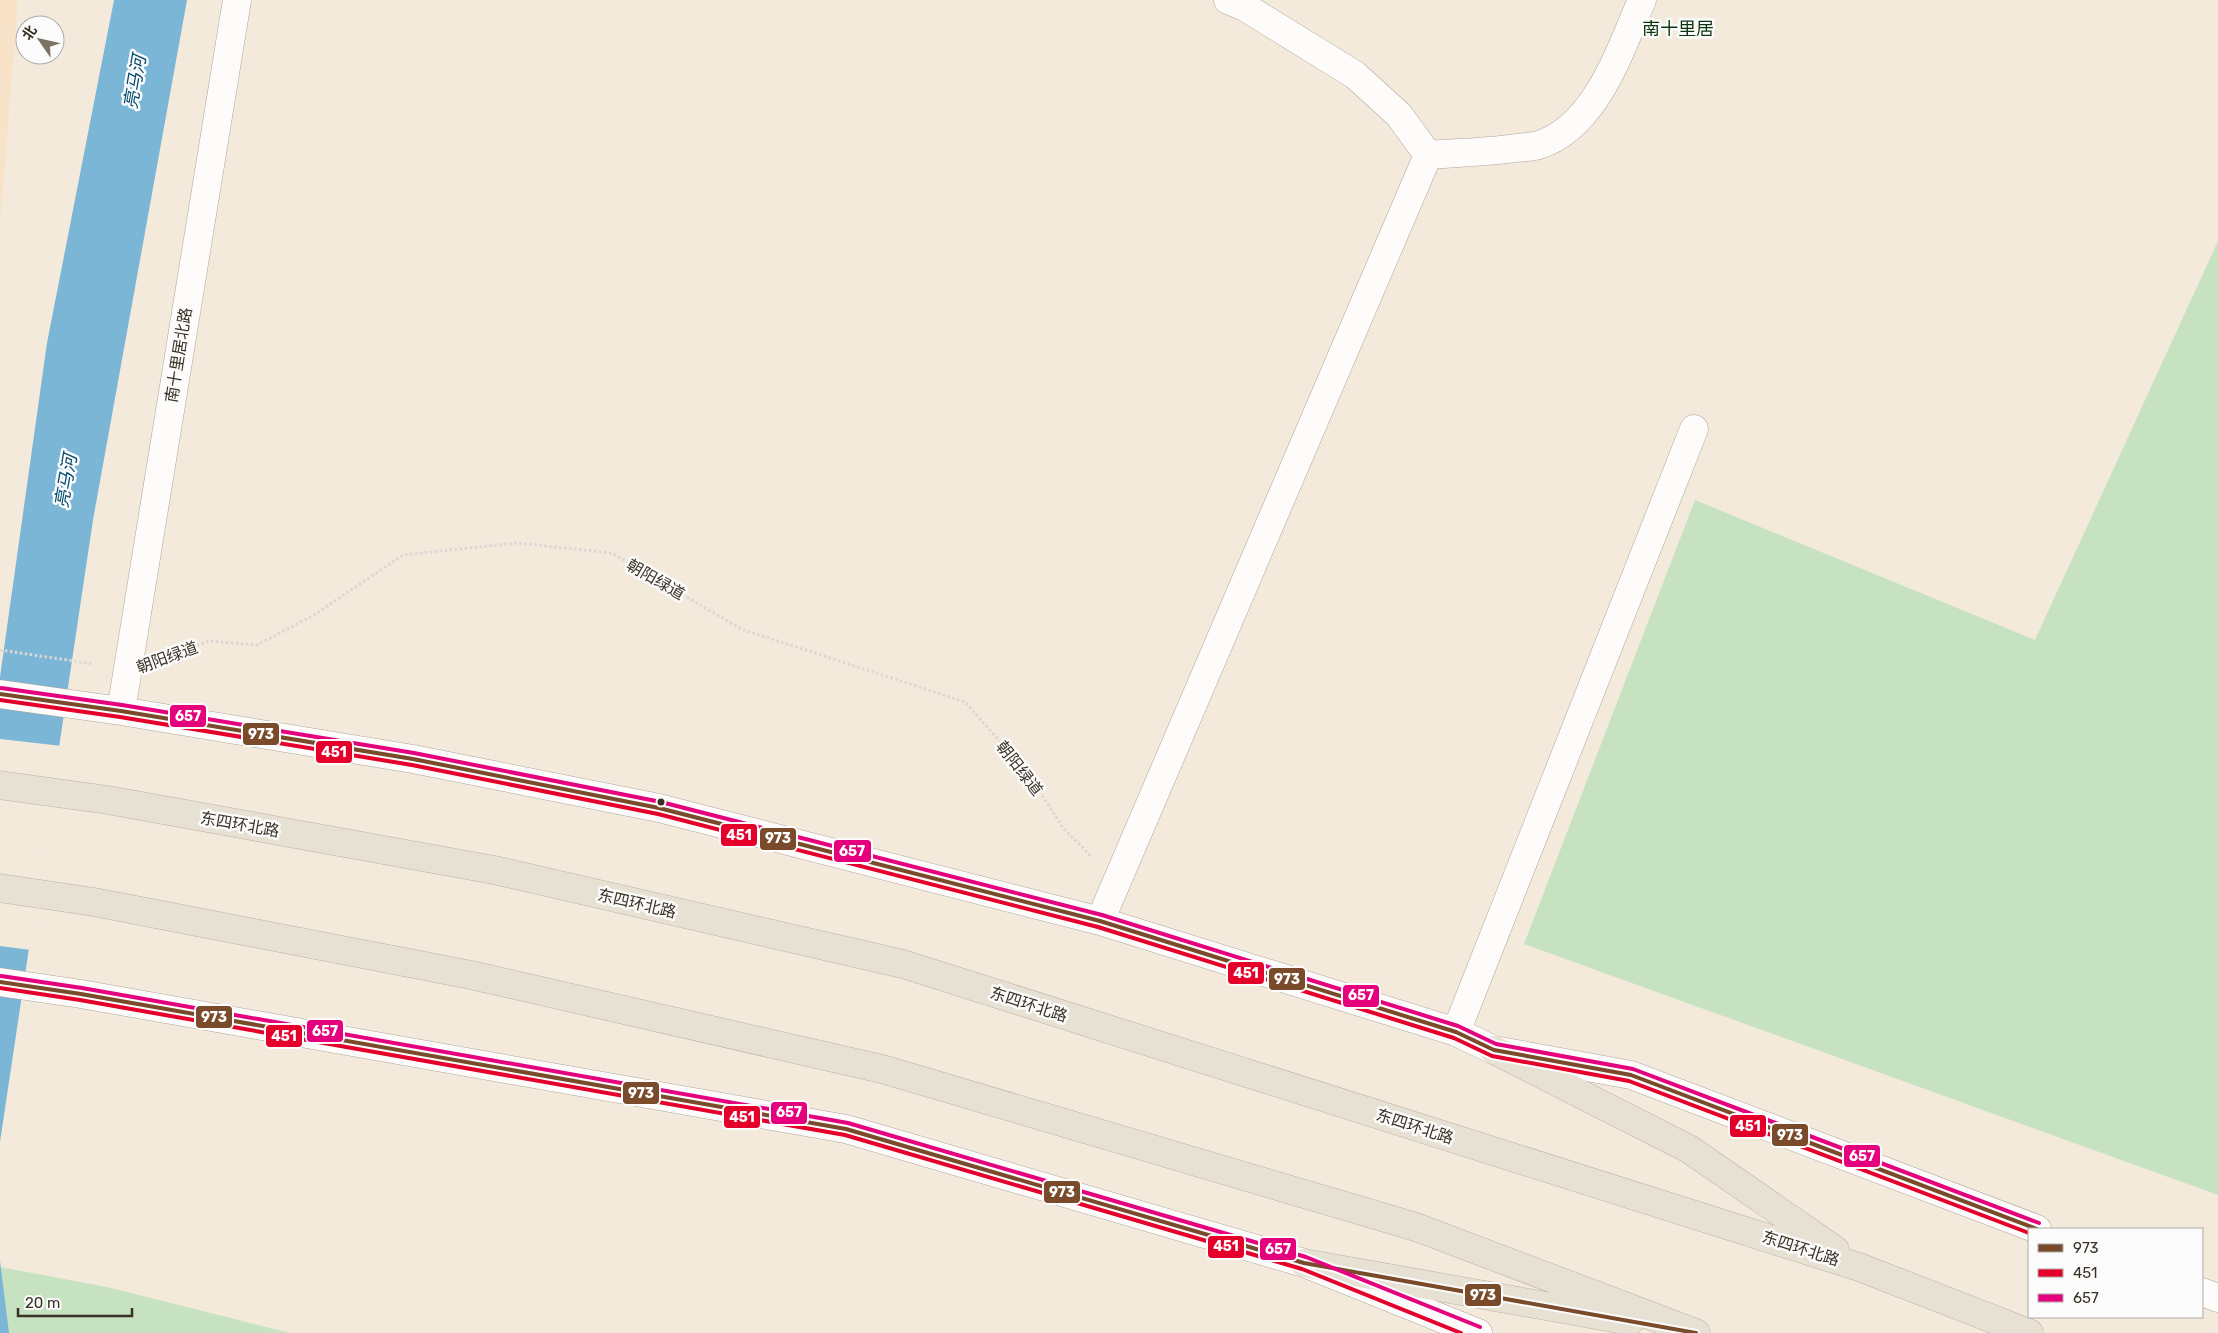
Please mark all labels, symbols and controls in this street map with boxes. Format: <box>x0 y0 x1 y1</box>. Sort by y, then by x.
north arrow <box>15 15 65 65</box>
district label: 南十里居 <box>1642 18 1714 40</box>
text: 北 <box>19 22 41 44</box>
water label: 亮马河 <box>119 51 151 110</box>
street label: 南十里居北路 <box>162 306 195 404</box>
water label: 亮马河 <box>50 450 82 509</box>
street label: 朝阳绿道 <box>623 555 688 604</box>
street label: 朝阳绿道 <box>134 638 200 677</box>
line badge: 657 <box>169 704 207 728</box>
text: 657 <box>175 708 201 725</box>
line badge: 973 <box>242 722 280 746</box>
text: 973 <box>248 726 274 743</box>
street label: 朝阳绿道 <box>992 737 1047 799</box>
line badge: 451 <box>315 740 353 764</box>
text: 451 <box>321 744 347 761</box>
unlabelled marker <box>656 797 666 807</box>
street label: 东四环北路 <box>199 808 281 841</box>
line badge: 451 <box>720 823 758 847</box>
text: 451 <box>726 827 752 844</box>
line badge: 973 <box>759 827 797 851</box>
text: 973 <box>765 830 791 847</box>
line badge: 657 <box>833 839 872 863</box>
text: 657 <box>839 843 865 860</box>
street label: 东四环北路 <box>596 885 678 922</box>
line badge: 451 <box>1227 961 1265 985</box>
text: 451 <box>1233 965 1259 982</box>
line badge: 973 <box>1268 967 1306 991</box>
text: 973 <box>1274 971 1300 988</box>
street label: 东四环北路 <box>988 983 1070 1026</box>
line badge: 657 <box>1342 984 1380 1008</box>
text: 657 <box>1348 987 1374 1004</box>
line badge: 973 <box>195 1005 233 1029</box>
text: 973 <box>201 1009 227 1026</box>
line badge: 657 <box>306 1019 344 1043</box>
text: 657 <box>312 1023 338 1040</box>
line badge: 451 <box>265 1024 303 1048</box>
text: 451 <box>271 1028 297 1045</box>
line badge: 973 <box>622 1081 660 1105</box>
text: 973 <box>628 1085 654 1102</box>
line badge: 657 <box>770 1101 808 1125</box>
text: 657 <box>776 1104 802 1121</box>
line badge: 451 <box>723 1105 761 1129</box>
street label: 东四环北路 <box>1374 1105 1456 1148</box>
text: 451 <box>729 1109 755 1126</box>
line badge: 451 <box>1729 1114 1767 1138</box>
text: 451 <box>1735 1118 1761 1135</box>
line badge: 973 <box>1771 1123 1809 1147</box>
text: 973 <box>1777 1127 1803 1144</box>
line badge: 657 <box>1843 1144 1881 1168</box>
text: 657 <box>1849 1148 1875 1165</box>
line badge: 973 <box>1043 1180 1081 1204</box>
text: 973 <box>1049 1184 1075 1201</box>
street label: 东四环北路 <box>1760 1227 1842 1270</box>
legend <box>2028 1228 2203 1318</box>
line badge: 451 <box>1207 1235 1245 1259</box>
line badge: 657 <box>1259 1237 1297 1261</box>
text: 451 <box>1213 1238 1239 1255</box>
text: 973 <box>2073 1239 2099 1257</box>
text: 657 <box>1265 1241 1291 1258</box>
text: 451 <box>2073 1264 2097 1282</box>
line badge: 973 <box>1464 1283 1502 1307</box>
scale bar <box>18 1286 131 1318</box>
text: 973 <box>1470 1287 1496 1304</box>
text: 657 <box>2073 1289 2099 1307</box>
text: 20 m <box>25 1294 60 1312</box>

